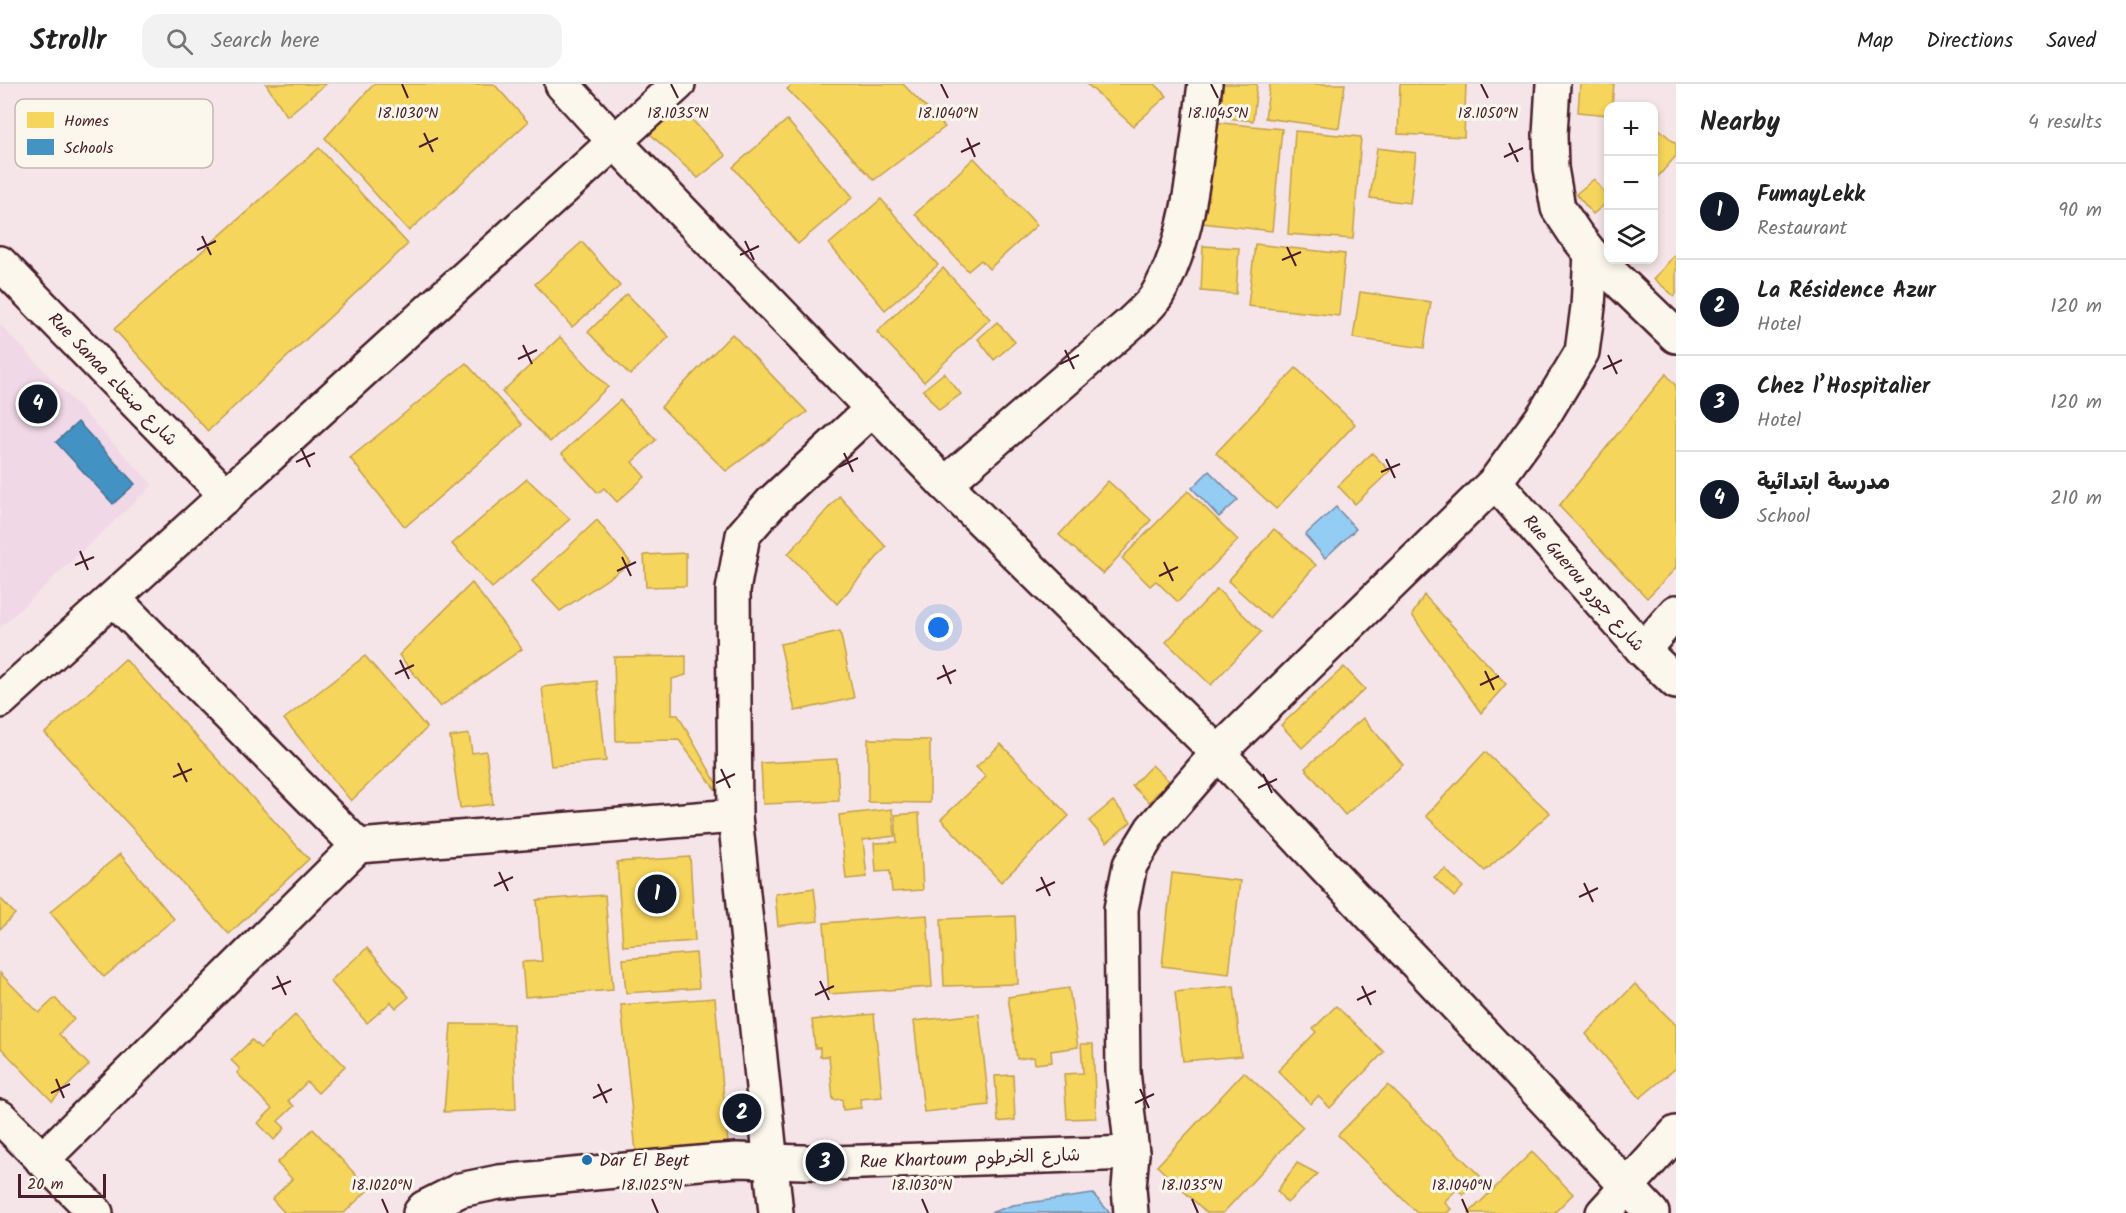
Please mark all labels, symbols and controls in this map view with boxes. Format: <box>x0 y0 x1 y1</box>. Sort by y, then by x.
search box <box>142 14 562 68</box>
text: Strollr <box>30 19 106 64</box>
text: Search here <box>211 24 320 59</box>
icon: search <box>163 25 196 58</box>
text: Map <box>1857 25 1893 58</box>
text: Directions <box>1926 25 2013 58</box>
text: Saved <box>2046 25 2096 58</box>
legend <box>15 99 213 168</box>
text: 18.1030°N <box>378 102 438 126</box>
text: 18.1035°N <box>647 102 709 126</box>
text: 18.1040°N <box>918 102 978 126</box>
text: 18.1045°N <box>1187 102 1249 126</box>
text: 18.1050°N <box>1458 102 1518 126</box>
map controls <box>1604 102 1658 264</box>
button: + <box>1604 102 1658 156</box>
text: Nearby <box>1700 102 1780 144</box>
text: 4 results <box>2028 107 2102 139</box>
text: Homes <box>64 109 109 134</box>
text: Schools <box>64 136 114 161</box>
button: − <box>1604 156 1658 210</box>
text: FumayLekk <box>1757 178 1865 213</box>
text: 1 <box>1716 195 1723 227</box>
text: 90 m <box>2058 195 2102 227</box>
button: layers <box>1604 210 1658 264</box>
text: Restaurant <box>1757 213 1847 245</box>
text: La Résidence Azur <box>1757 274 1936 309</box>
text: 2 <box>1714 291 1725 323</box>
text: 120 m <box>2050 291 2102 323</box>
street label: Rue Sanaa شارع صنعاء <box>40 306 184 454</box>
text: Hotel <box>1757 309 1801 341</box>
text: Chez l’Hospitalier <box>1757 370 1930 405</box>
pin: 4 <box>18 382 57 426</box>
text: 3 <box>1714 387 1725 419</box>
text: 120 m <box>2050 387 2102 419</box>
text: Hotel <box>1757 405 1801 437</box>
text: مدرسة ابتدائية <box>1757 466 1890 501</box>
text: 4 <box>1714 483 1725 515</box>
text: 210 m <box>2050 483 2102 515</box>
text: School <box>1757 501 1810 533</box>
street label: Rue Guerou شارع جورو <box>1515 509 1651 659</box>
your location <box>924 613 953 642</box>
pin: 1 <box>638 872 676 916</box>
pin: 2 <box>722 1090 762 1136</box>
pin: 3 <box>806 1140 844 1184</box>
street label: Rue Khartoum شارع الخرطوم <box>859 1141 1081 1178</box>
place label: Dar El Beyt <box>599 1147 690 1176</box>
marker: Dar El Beyt <box>580 1153 594 1167</box>
scale bar <box>18 1171 106 1198</box>
text: 20 m <box>27 1172 63 1197</box>
text: 18.1020°N <box>352 1174 412 1198</box>
text: 18.1025°N <box>621 1174 683 1198</box>
text: 18.1030°N <box>892 1174 952 1198</box>
text: 18.1035°N <box>1161 1174 1223 1198</box>
text: 18.1040°N <box>1432 1174 1492 1198</box>

